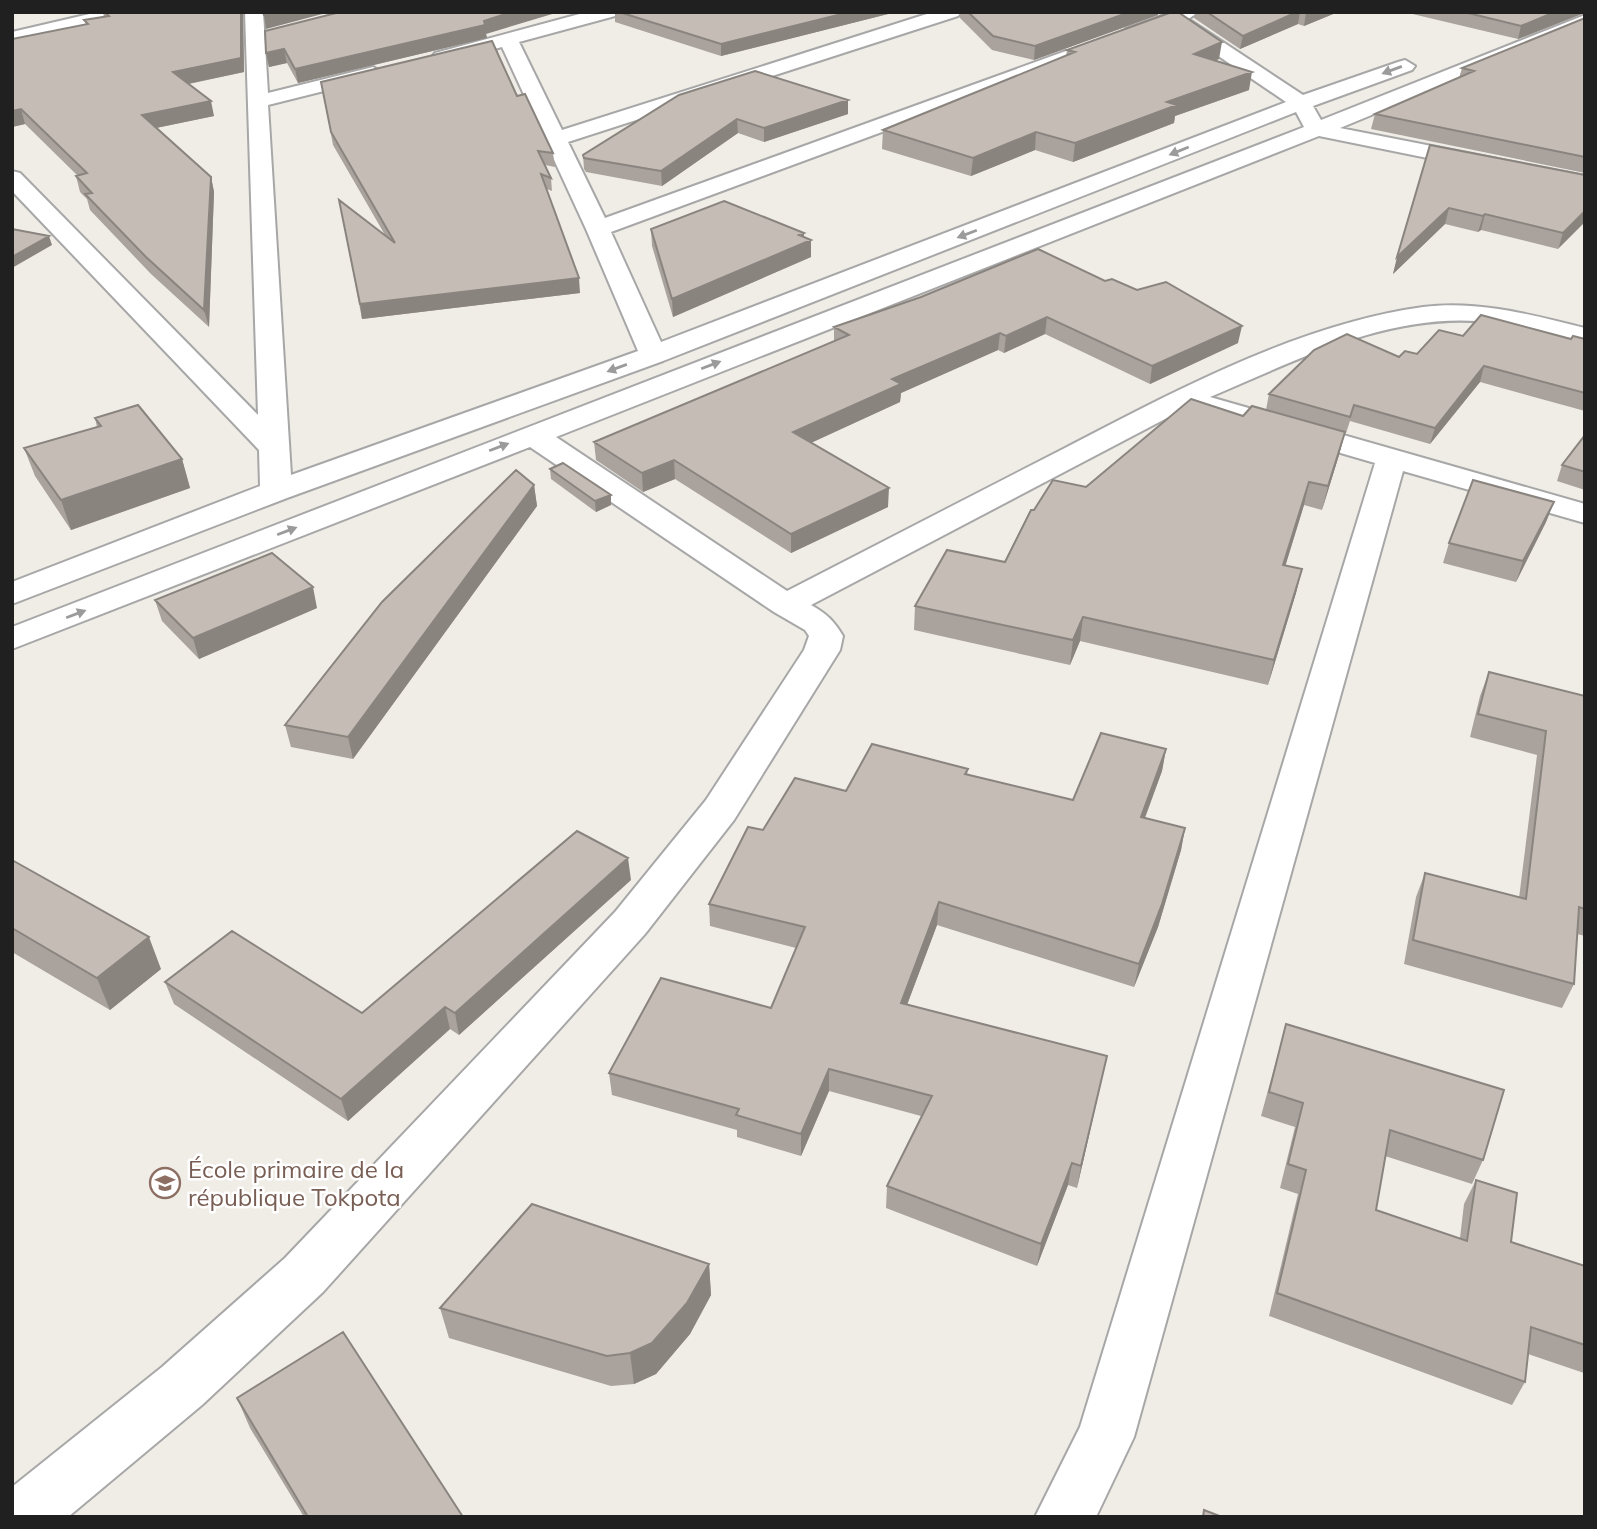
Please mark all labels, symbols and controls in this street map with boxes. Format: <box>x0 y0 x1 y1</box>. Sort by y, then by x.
one-way arrow <box>1381 65 1402 76</box>
one-way arrow <box>1168 145 1189 156</box>
one-way arrow <box>957 228 978 239</box>
one-way arrow <box>701 359 722 370</box>
one-way arrow <box>607 363 628 374</box>
one-way arrow <box>489 442 510 453</box>
one-way arrow <box>277 525 298 536</box>
one-way arrow <box>65 608 86 619</box>
place label: École primaire de la république Tokpota <box>188 1154 404 1212</box>
school or university icon: École primaire de la république Tokpota <box>148 1166 182 1200</box>

